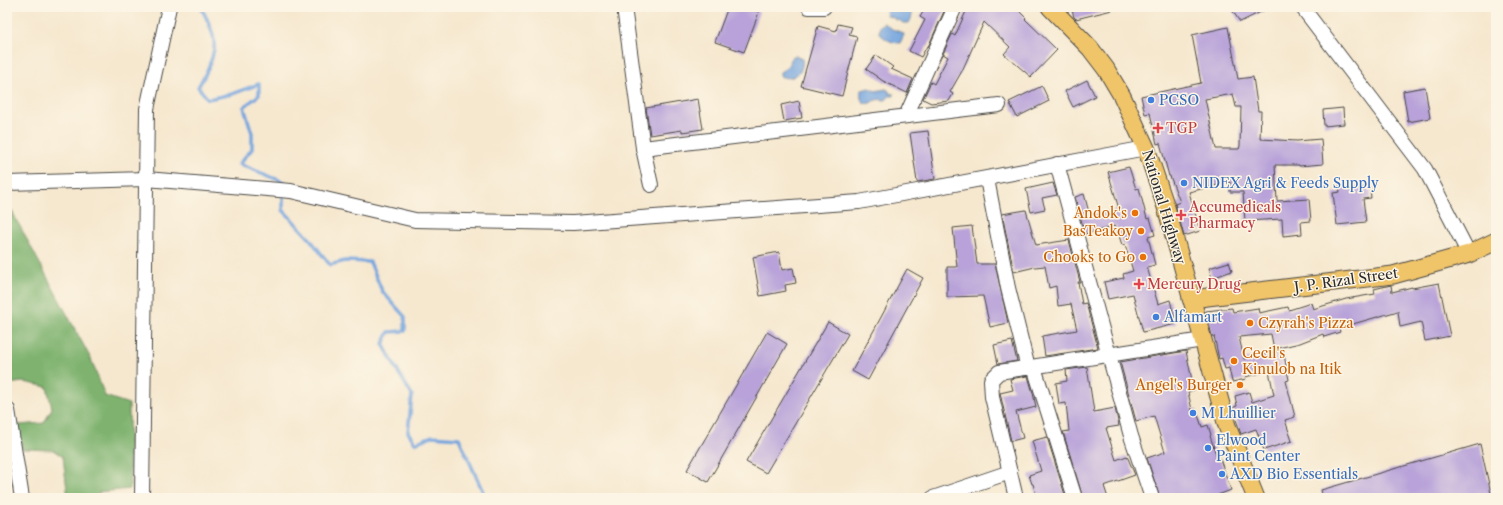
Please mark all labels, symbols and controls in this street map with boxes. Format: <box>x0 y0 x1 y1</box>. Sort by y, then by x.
place label: PCSO <box>1159 91 1199 109</box>
marker: PCSO <box>1146 95 1156 105</box>
place label: TGP <box>1166 119 1197 137</box>
marker: TGP <box>1153 123 1163 133</box>
street label: National Highway <box>1138 148 1190 266</box>
place label: NIDEX Agri & Feeds Supply <box>1192 174 1379 192</box>
marker: NIDEX Agri & Feeds Supply <box>1179 178 1189 188</box>
place label: Accumedicals Pharmacy <box>1188 198 1281 232</box>
place label: Andok's <box>1073 204 1127 222</box>
marker: Andok's <box>1130 208 1140 218</box>
marker: Accumedicals Pharmacy <box>1176 210 1186 220</box>
place label: BasTeakoy <box>1063 222 1133 240</box>
marker: BasTeakoy <box>1136 226 1146 236</box>
place label: Chooks to Go <box>1043 248 1135 266</box>
marker: Chooks to Go <box>1138 252 1148 262</box>
street label: J. P. Rizal Street <box>1291 264 1399 296</box>
place label: Mercury Drug <box>1147 275 1241 293</box>
marker: Mercury Drug <box>1134 279 1144 289</box>
place label: Alfamart <box>1163 308 1222 326</box>
marker: Alfamart <box>1151 312 1161 322</box>
place label: Czyrah's Pizza <box>1258 314 1354 332</box>
marker: Czyrah's Pizza <box>1245 318 1255 328</box>
place label: Cecil's Kinulob na Itik <box>1242 344 1342 378</box>
marker: Cecil's Kinulob na Itik <box>1229 356 1239 366</box>
place label: Angel's Burger <box>1135 376 1232 394</box>
marker: Angel's Burger <box>1235 380 1245 390</box>
place label: M Lhuillier <box>1201 404 1276 422</box>
marker: M Lhuillier <box>1188 408 1198 418</box>
place label: Elwood Paint Center <box>1216 431 1300 465</box>
marker: Elwood Paint Center <box>1203 443 1213 453</box>
place label: AXD Bio Essentials <box>1229 465 1358 483</box>
marker: AXD Bio Essentials <box>1217 469 1227 479</box>

